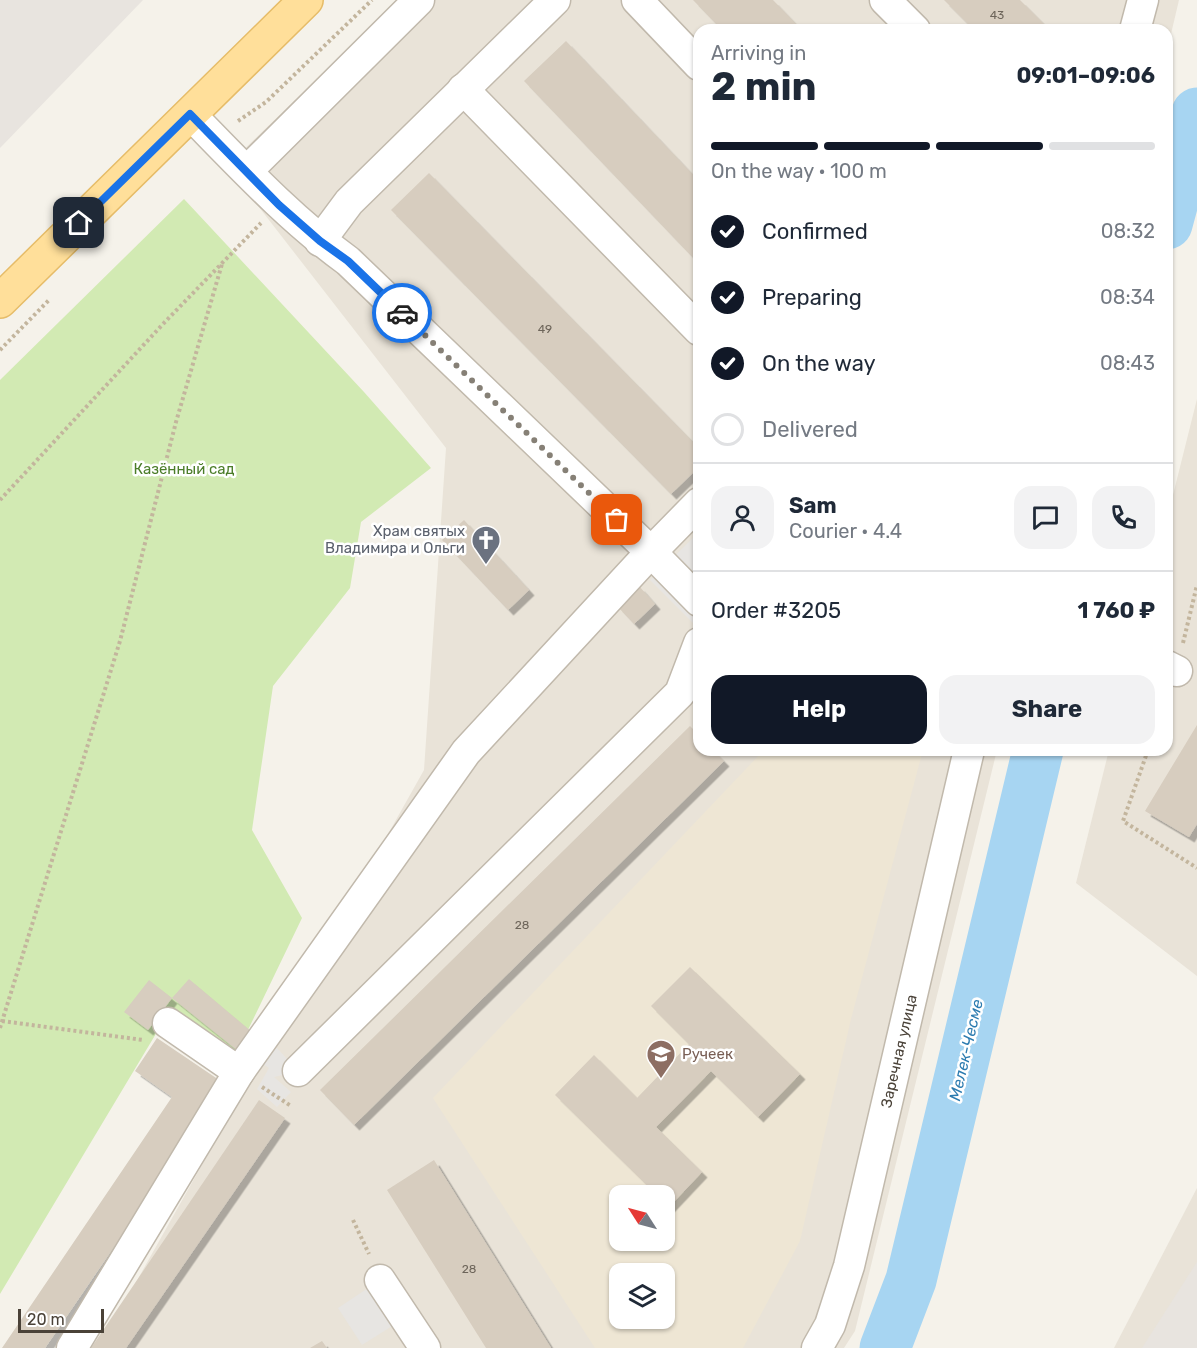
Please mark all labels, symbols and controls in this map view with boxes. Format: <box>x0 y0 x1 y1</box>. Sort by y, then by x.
house number: 43 <box>990 8 1004 22</box>
text: Arriving in <box>711 41 806 65</box>
text: 09:01–09:06 <box>1016 62 1155 89</box>
text: 2 min <box>711 64 817 110</box>
text: On the way · 100 m <box>711 159 887 183</box>
pin <box>53 197 104 248</box>
icon: home <box>62 206 95 239</box>
icon: check <box>711 215 744 248</box>
text: Confirmed <box>762 218 868 245</box>
text: 08:32 <box>1101 219 1155 243</box>
icon: check <box>711 281 744 314</box>
courier <box>372 283 432 343</box>
text: Preparing <box>762 284 862 311</box>
text: 08:34 <box>1100 285 1155 309</box>
icon: car <box>386 297 419 330</box>
house number: 49 <box>538 322 552 336</box>
icon: check <box>711 347 744 380</box>
text: On the way <box>762 350 876 377</box>
text: 08:43 <box>1100 351 1155 375</box>
text: Delivered <box>762 416 858 443</box>
park label: Казённый сад <box>133 460 235 478</box>
button: person <box>711 486 774 549</box>
button: chat <box>1014 486 1077 549</box>
button: phone <box>1092 486 1155 549</box>
text: Sam <box>789 492 837 519</box>
pin <box>591 494 642 545</box>
icon: bag <box>600 503 633 536</box>
text: Courier · 4.4 <box>789 519 902 543</box>
place label: Храм святых Владимира и Ольги <box>325 522 465 557</box>
church icon: Храм святых Владимира и Ольги <box>470 524 502 566</box>
text: Order #3205 <box>711 597 841 624</box>
text: 1 760 ₽ <box>1078 597 1155 624</box>
button: Help <box>711 675 927 744</box>
button: Share <box>939 675 1155 744</box>
house number: 28 <box>515 918 529 932</box>
street label: Заречная улица <box>877 993 921 1110</box>
water label: Мелек-Чесме <box>945 997 987 1103</box>
school or university icon: Ручеек <box>645 1038 677 1080</box>
place label: Ручеек <box>682 1045 733 1063</box>
north arrow <box>609 1185 675 1251</box>
map controls <box>609 1185 675 1329</box>
house number: 28 <box>462 1262 476 1276</box>
button: layers <box>609 1263 675 1329</box>
scale bar <box>18 1306 104 1334</box>
text: 20 m <box>27 1310 65 1329</box>

